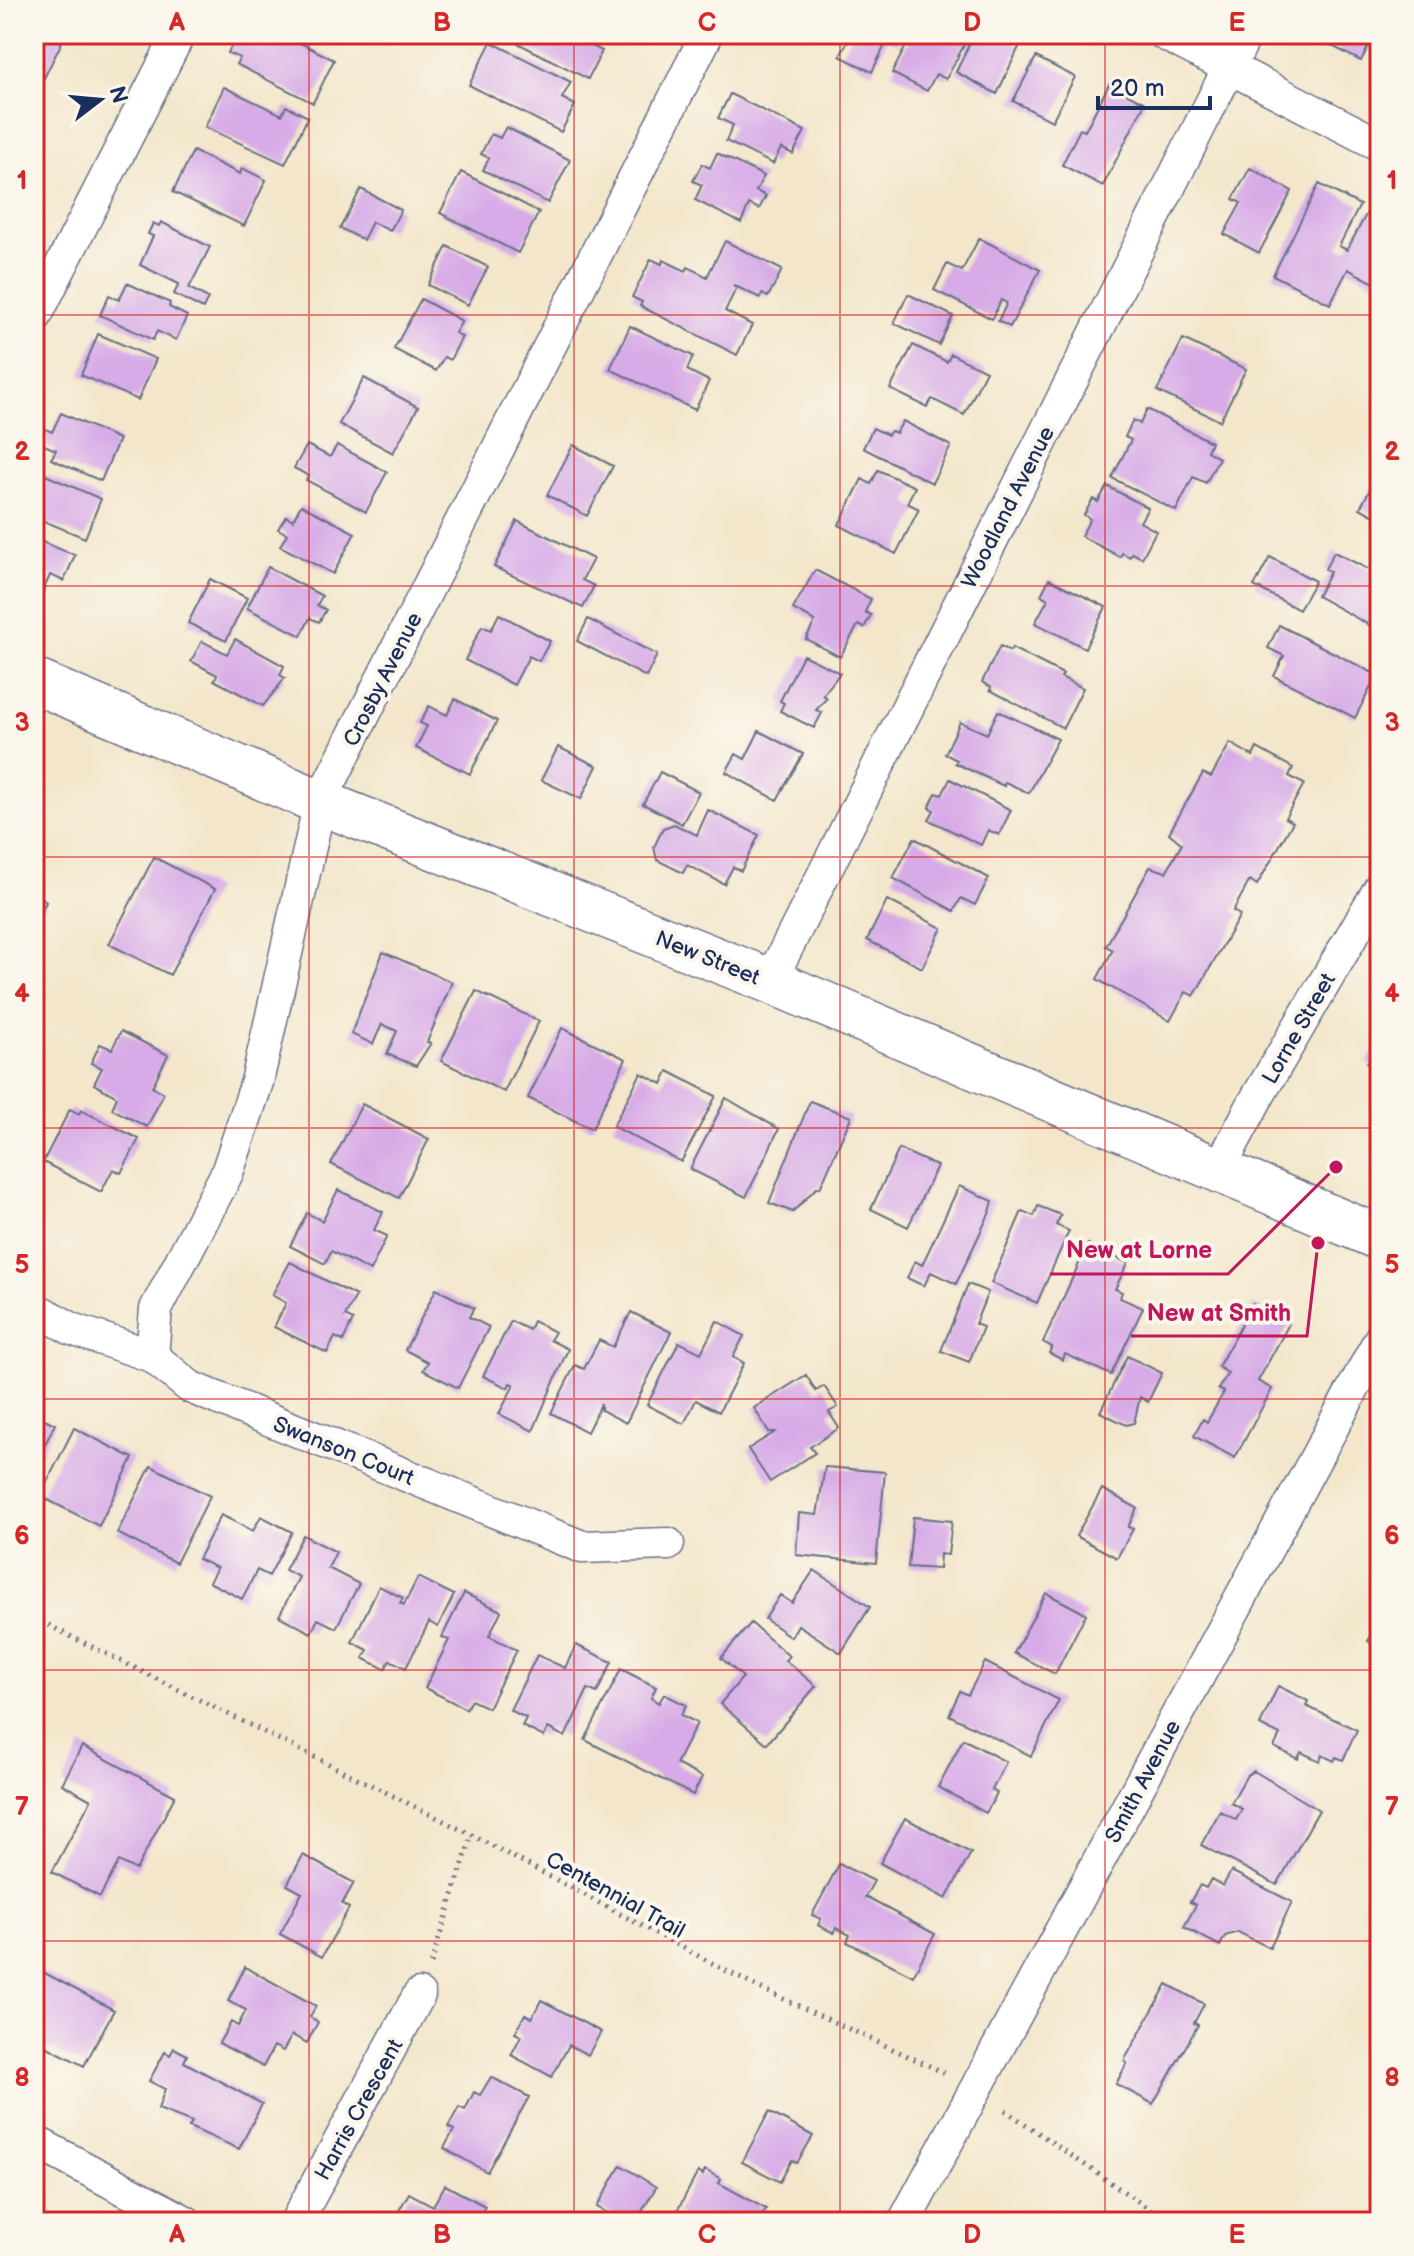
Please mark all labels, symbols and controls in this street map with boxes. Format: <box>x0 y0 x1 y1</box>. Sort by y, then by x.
text: A <box>168 8 185 39</box>
text: B <box>433 8 451 39</box>
text: C <box>698 8 716 39</box>
text: D <box>963 8 981 39</box>
text: E <box>1229 8 1246 39</box>
north arrow <box>60 60 140 140</box>
scale bar <box>1098 60 1210 110</box>
text: 20 m <box>1110 74 1165 103</box>
text: N <box>103 83 133 107</box>
text: 1 <box>17 166 27 197</box>
text: 1 <box>1387 166 1397 197</box>
street label: Woodland Avenue <box>956 422 1061 593</box>
text: 2 <box>14 437 30 468</box>
text: 2 <box>1384 437 1400 468</box>
street label: Crosby Avenue <box>338 608 429 751</box>
text: 3 <box>14 708 30 739</box>
text: 3 <box>1384 708 1400 739</box>
street label: New Street <box>651 925 764 992</box>
street label: Lorne Street <box>1257 968 1342 1089</box>
text: 4 <box>14 979 30 1010</box>
text: 4 <box>1384 979 1400 1010</box>
callout: New at Lorne <box>1050 1226 1228 1274</box>
text: New at Lorne <box>1066 1236 1212 1265</box>
text: 5 <box>14 1250 30 1281</box>
text: 5 <box>1384 1250 1400 1281</box>
callout: New at Smith <box>1131 1288 1307 1336</box>
text: New at Smith <box>1147 1299 1291 1328</box>
street label: Swanson Court <box>269 1411 418 1492</box>
text: 6 <box>14 1521 30 1552</box>
text: 6 <box>1384 1521 1400 1552</box>
street label: Smith Avenue <box>1100 1716 1187 1848</box>
text: 7 <box>15 1792 29 1823</box>
text: 7 <box>1385 1792 1399 1823</box>
street label: Centennial Trail <box>541 1846 690 1945</box>
street label: Harris Crescent <box>309 2034 409 2185</box>
text: 8 <box>14 2063 30 2094</box>
text: 8 <box>1384 2063 1400 2094</box>
text: A <box>168 2220 185 2251</box>
text: B <box>433 2220 451 2251</box>
text: C <box>698 2220 716 2251</box>
text: D <box>963 2220 981 2251</box>
text: E <box>1229 2220 1246 2251</box>

